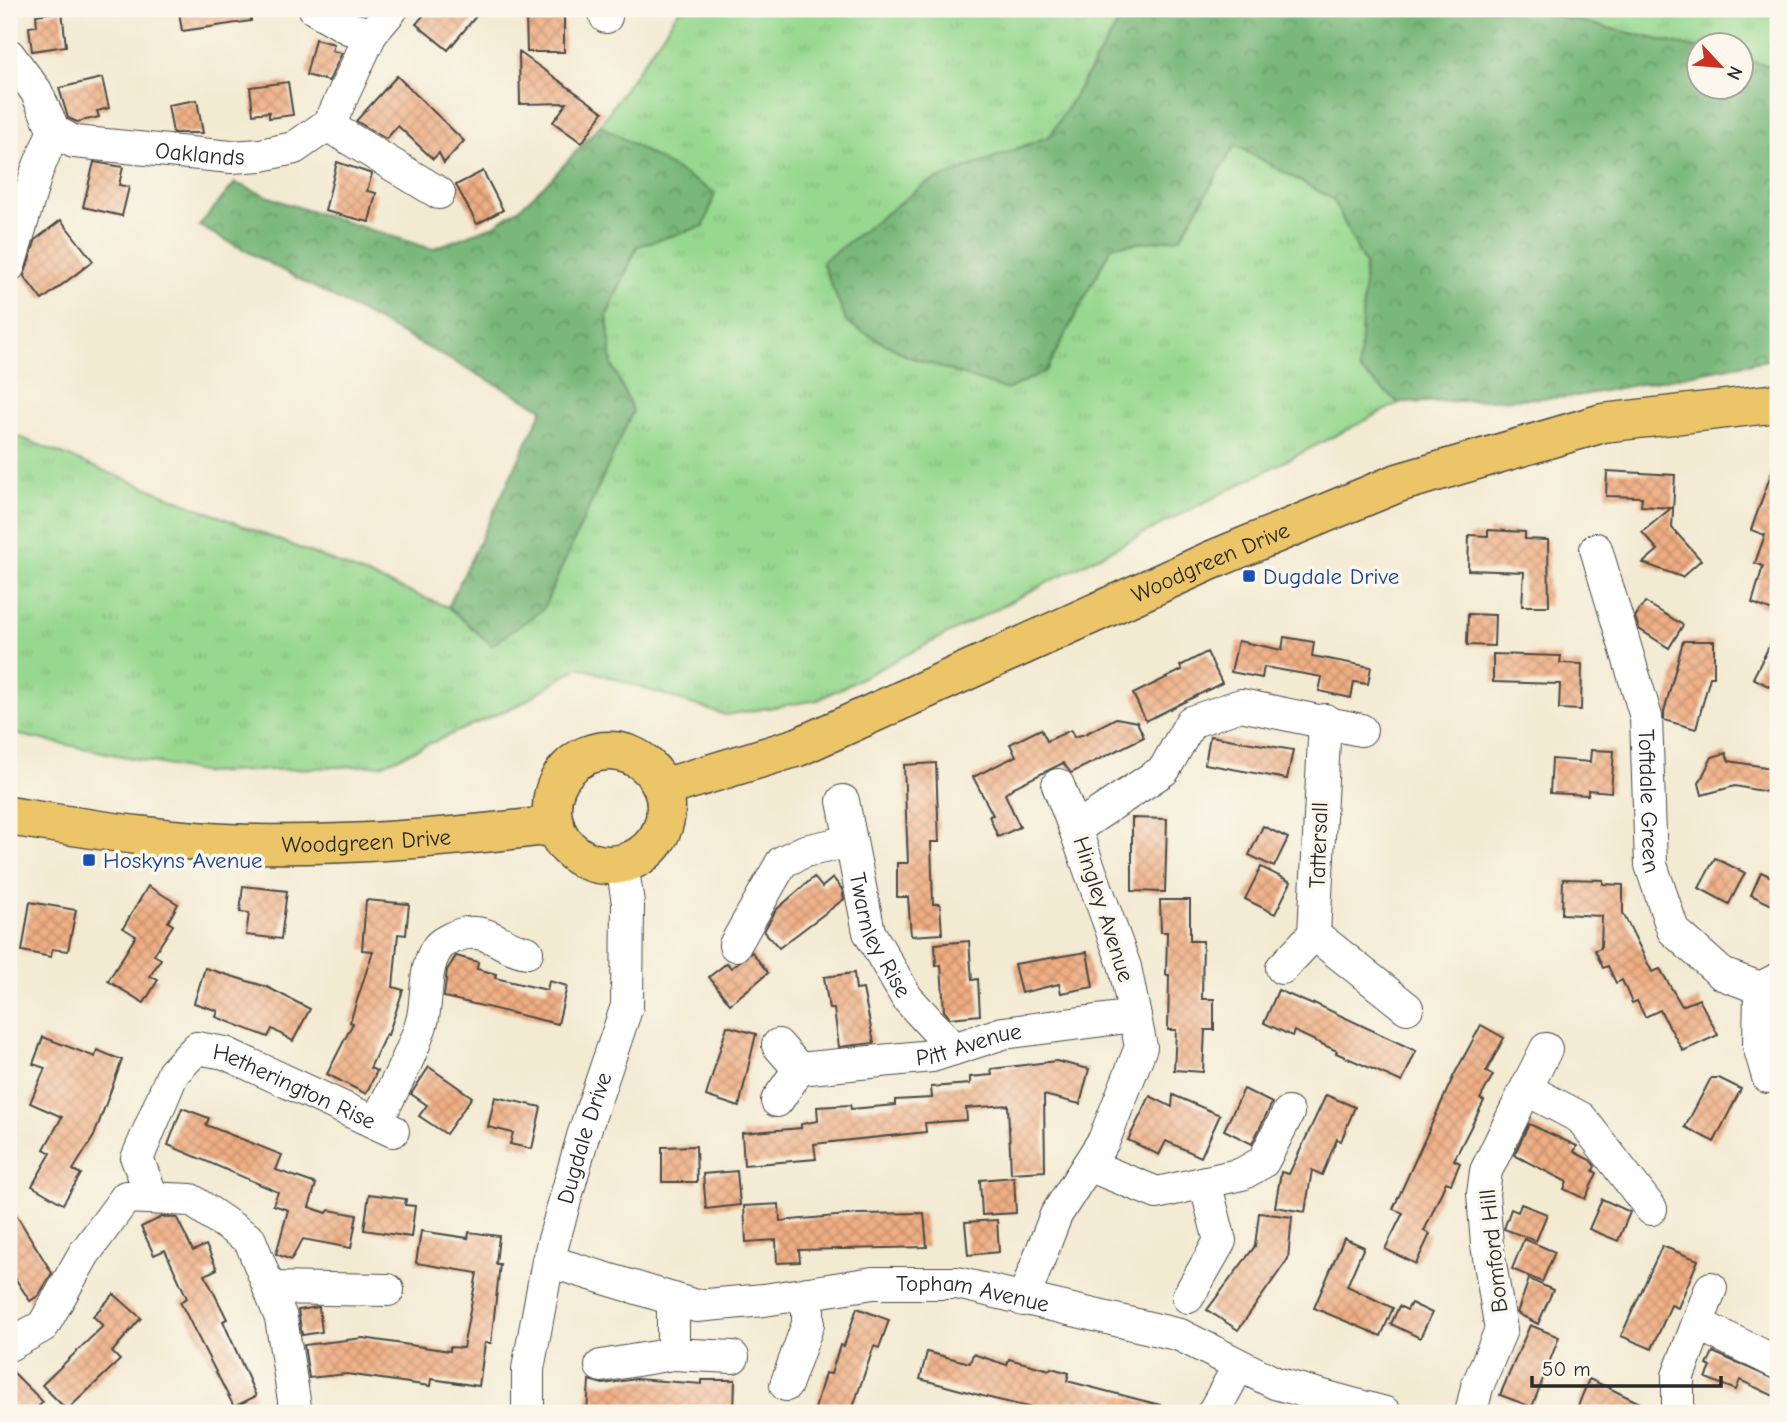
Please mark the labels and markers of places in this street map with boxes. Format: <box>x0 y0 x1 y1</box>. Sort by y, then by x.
place label: Dugdale Drive <box>1263 563 1399 590</box>
marker: Dugdale Drive <box>1241 568 1257 584</box>
place label: Hoskyns Avenue <box>103 847 263 874</box>
marker: Hoskyns Avenue <box>81 852 97 868</box>

